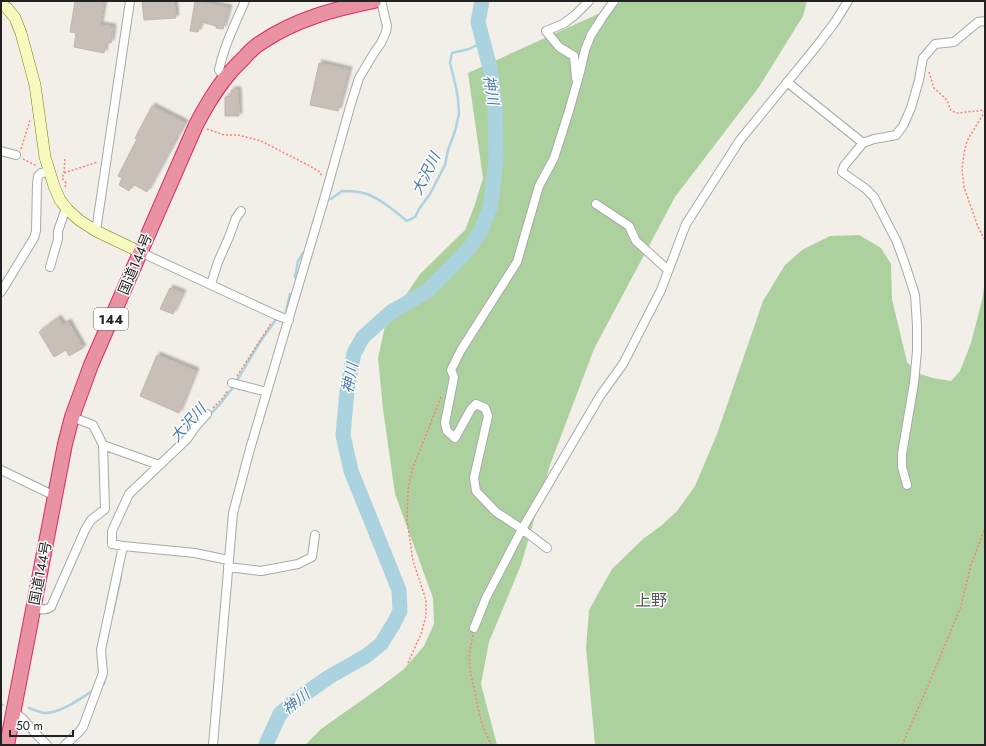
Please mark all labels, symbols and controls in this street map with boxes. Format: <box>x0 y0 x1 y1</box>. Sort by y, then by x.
water label: 神川 <box>478 73 505 109</box>
water label: 大沢川 <box>406 147 447 199</box>
street label: 国道144号 <box>113 230 157 298</box>
road number: 144 <box>94 308 128 330</box>
water label: 神川 <box>337 359 364 395</box>
water label: 大沢川 <box>165 397 213 447</box>
street label: 国道144号 <box>24 539 56 607</box>
district label: 上野 <box>635 589 667 612</box>
water label: 神川 <box>277 683 316 720</box>
scale bar <box>10 712 73 738</box>
text: 50 m <box>16 717 43 735</box>

